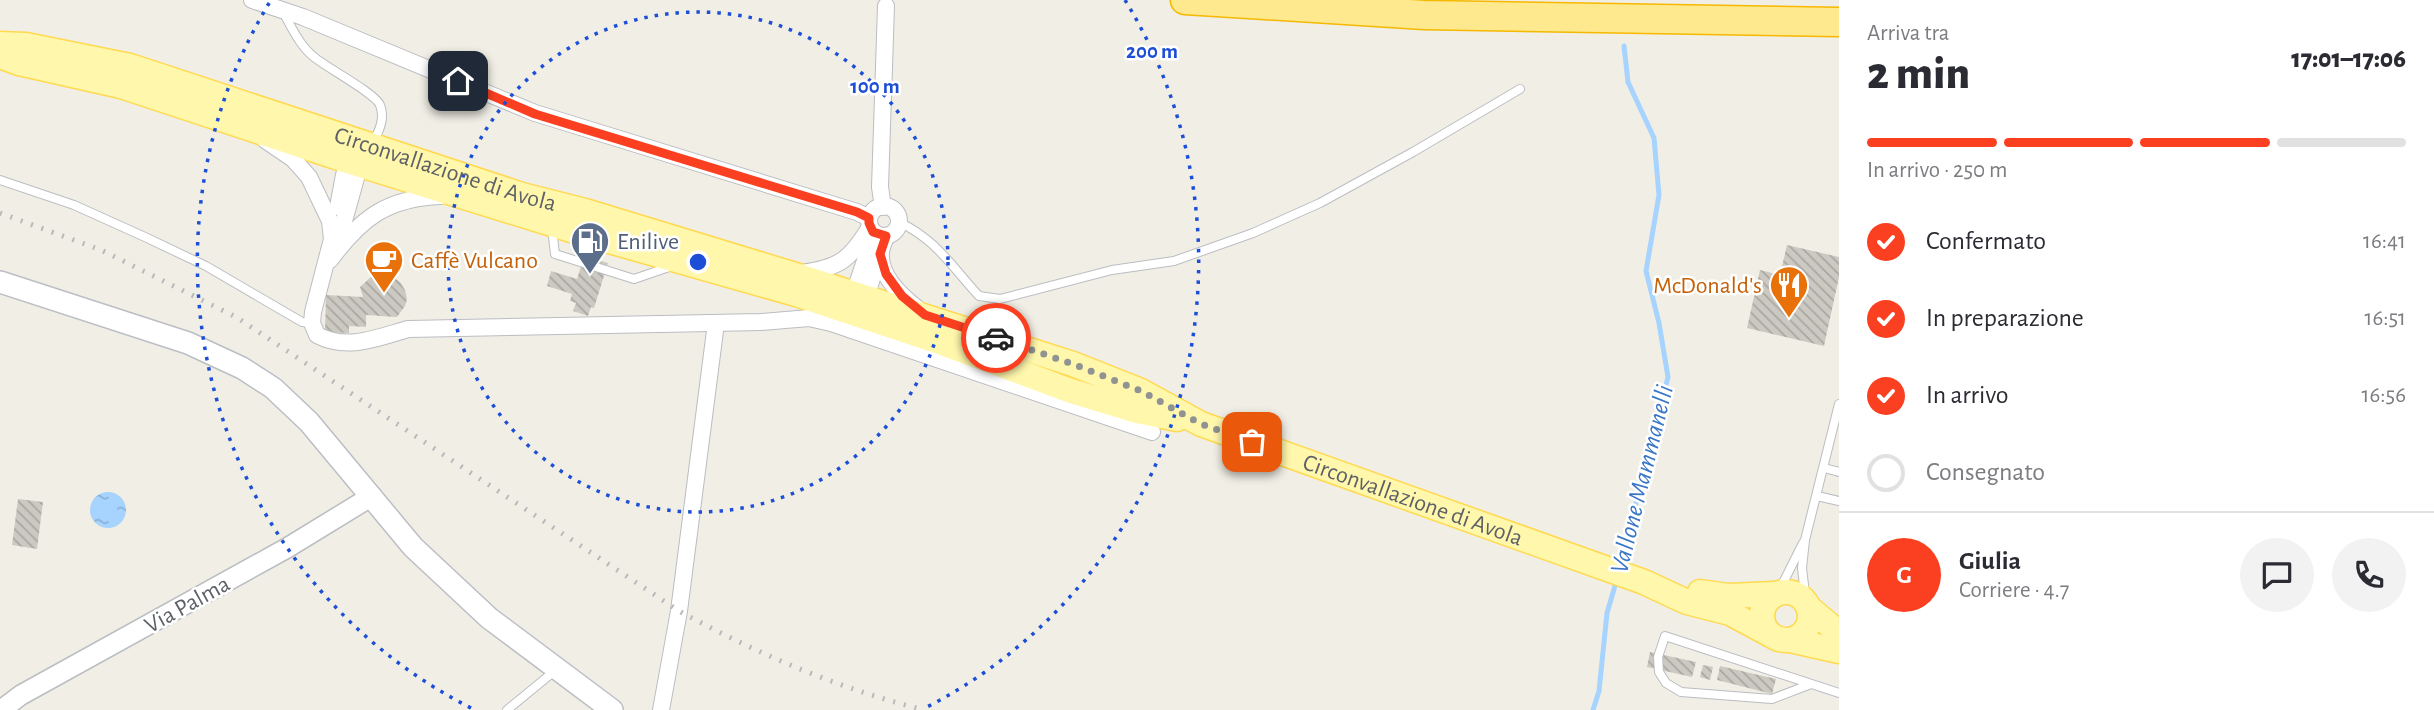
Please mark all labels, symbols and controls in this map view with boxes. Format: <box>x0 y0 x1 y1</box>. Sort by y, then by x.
text: Arriva tra <box>1867 22 1949 45</box>
text: 200 m <box>1126 41 1178 62</box>
text: 17:01–17:06 <box>2291 46 2406 72</box>
pin <box>428 51 488 111</box>
text: 2 min <box>1867 51 1970 97</box>
icon: home <box>439 62 477 100</box>
text: 100 m <box>850 76 900 97</box>
street label: Circonvallazione di Avola <box>331 123 559 216</box>
text: In arrivo · 250 m <box>1867 159 2007 182</box>
fuel station icon: Enilive <box>569 220 611 275</box>
icon: check <box>1867 223 1905 261</box>
text: Confermato <box>1926 228 2046 254</box>
place label: Enilive <box>617 230 679 254</box>
text: 16:41 <box>2363 230 2406 253</box>
cafe icon: Caffè Vulcano <box>363 239 405 294</box>
place label: Caffè Vulcano <box>411 249 538 273</box>
centre of rings <box>686 250 710 274</box>
restaurant icon: McDonald's <box>1768 264 1810 319</box>
place label: McDonald's <box>1653 274 1762 298</box>
icon: check <box>1867 300 1905 338</box>
courier <box>961 303 1031 373</box>
text: In preparazione <box>1926 305 2084 331</box>
text: 16:51 <box>2364 307 2406 330</box>
icon: car <box>977 319 1015 357</box>
icon: check <box>1867 377 1905 415</box>
water label: Vallone Mammanelli <box>1606 382 1678 576</box>
text: In arrivo <box>1926 382 2009 408</box>
text: 16:56 <box>2362 384 2406 407</box>
pin <box>1222 412 1282 472</box>
icon: bag <box>1233 423 1271 461</box>
street label: Circonvallazione di Avola <box>1300 450 1526 551</box>
text: Consegnato <box>1926 459 2045 485</box>
button: chat <box>2240 538 2314 612</box>
button: phone <box>2332 538 2406 612</box>
text: Giulia <box>1959 548 2021 574</box>
text: G <box>1896 562 1912 588</box>
street label: Via Palma <box>141 572 234 638</box>
text: Corriere · 4.7 <box>1959 579 2069 602</box>

